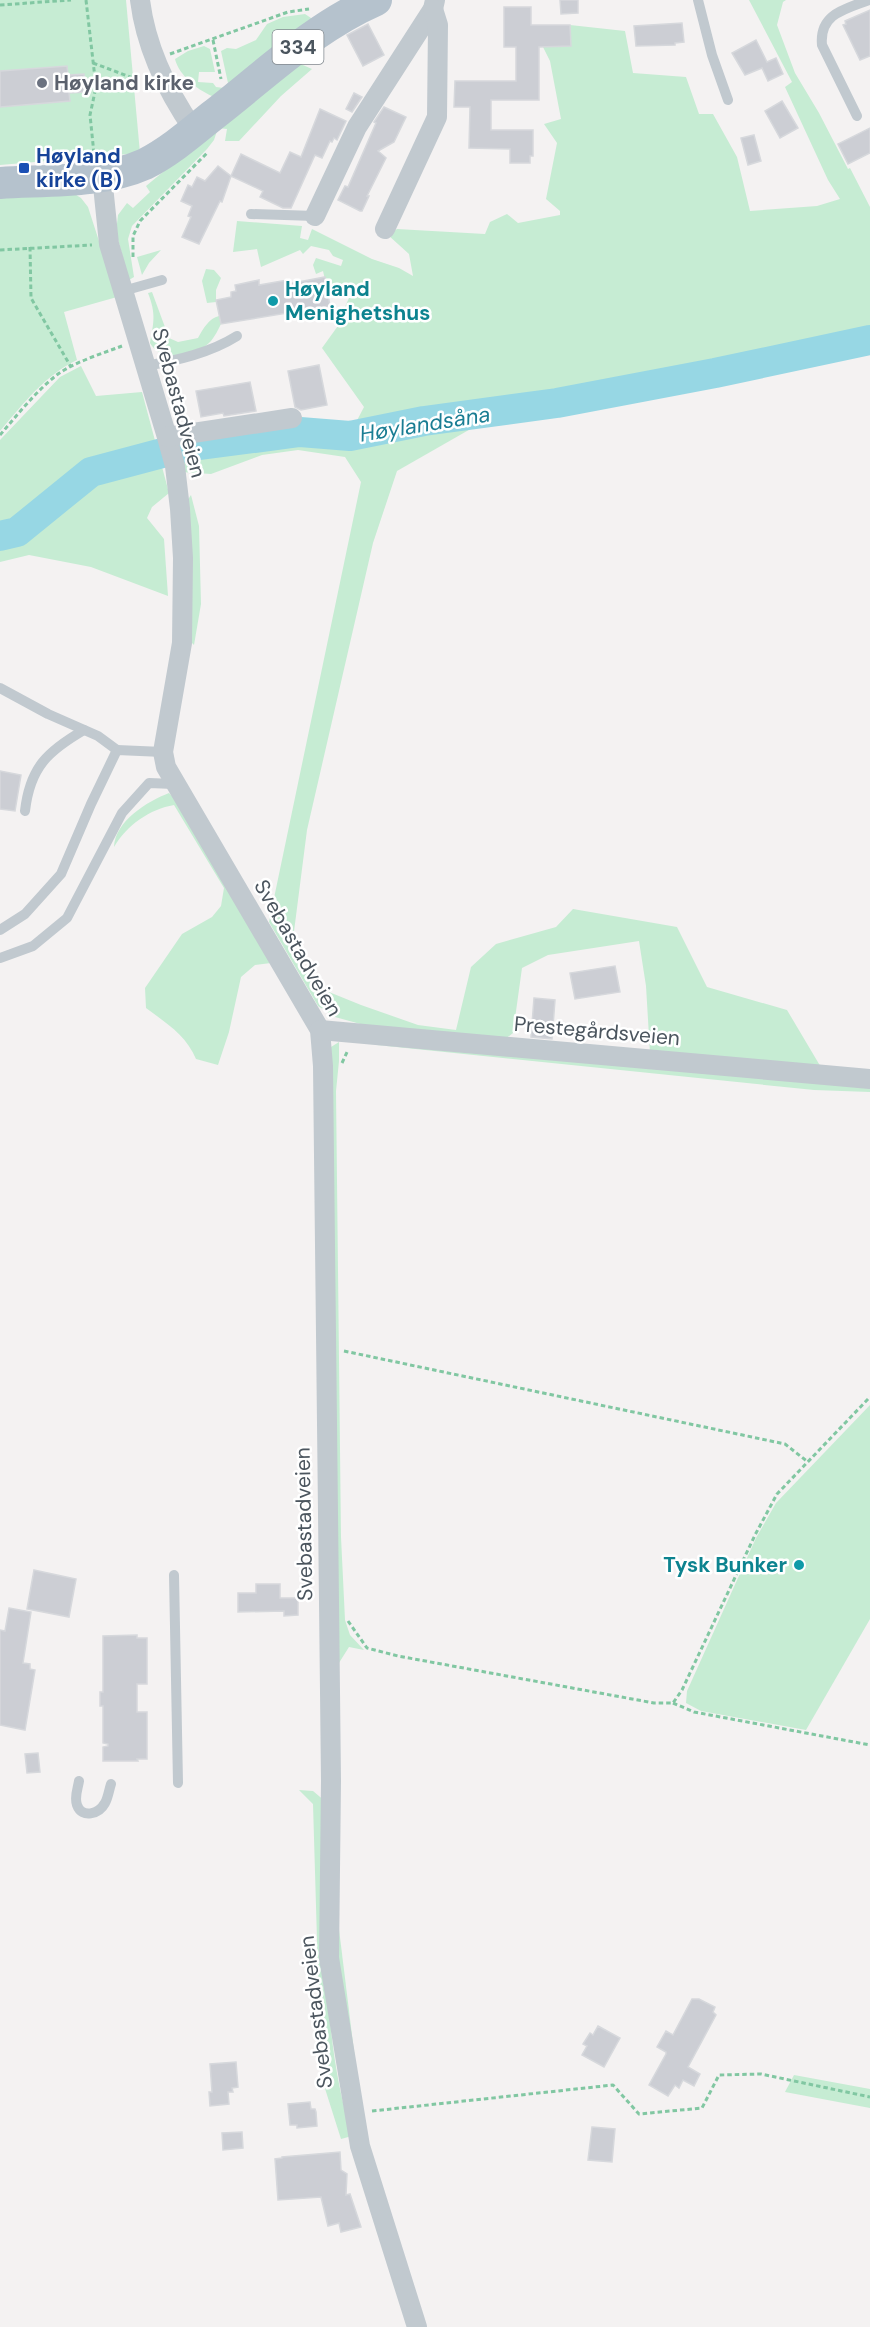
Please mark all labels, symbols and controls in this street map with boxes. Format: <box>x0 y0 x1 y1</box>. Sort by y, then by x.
road number: 334 <box>272 30 324 64</box>
place label: Høyland kirke <box>54 69 194 97</box>
marker: Høyland kirke <box>35 76 49 90</box>
place label: Høyland kirke (B) <box>36 142 122 194</box>
marker: Høyland kirke (B) <box>17 161 31 175</box>
place label: Høyland Menighetshus <box>285 275 430 327</box>
marker: Høyland Menighetshus <box>266 294 280 308</box>
street label: Svebastadveien <box>146 325 212 481</box>
water label: Høylandsåna <box>358 399 492 449</box>
street label: Svebastadveien <box>247 874 349 1022</box>
street label: Prestegårdsveien <box>513 1010 681 1052</box>
street label: Svebastadveien <box>289 1447 319 1601</box>
place label: Tysk Bunker <box>663 1551 787 1579</box>
marker: Tysk Bunker <box>792 1558 806 1572</box>
street label: Svebastadveien <box>293 1934 339 2090</box>

